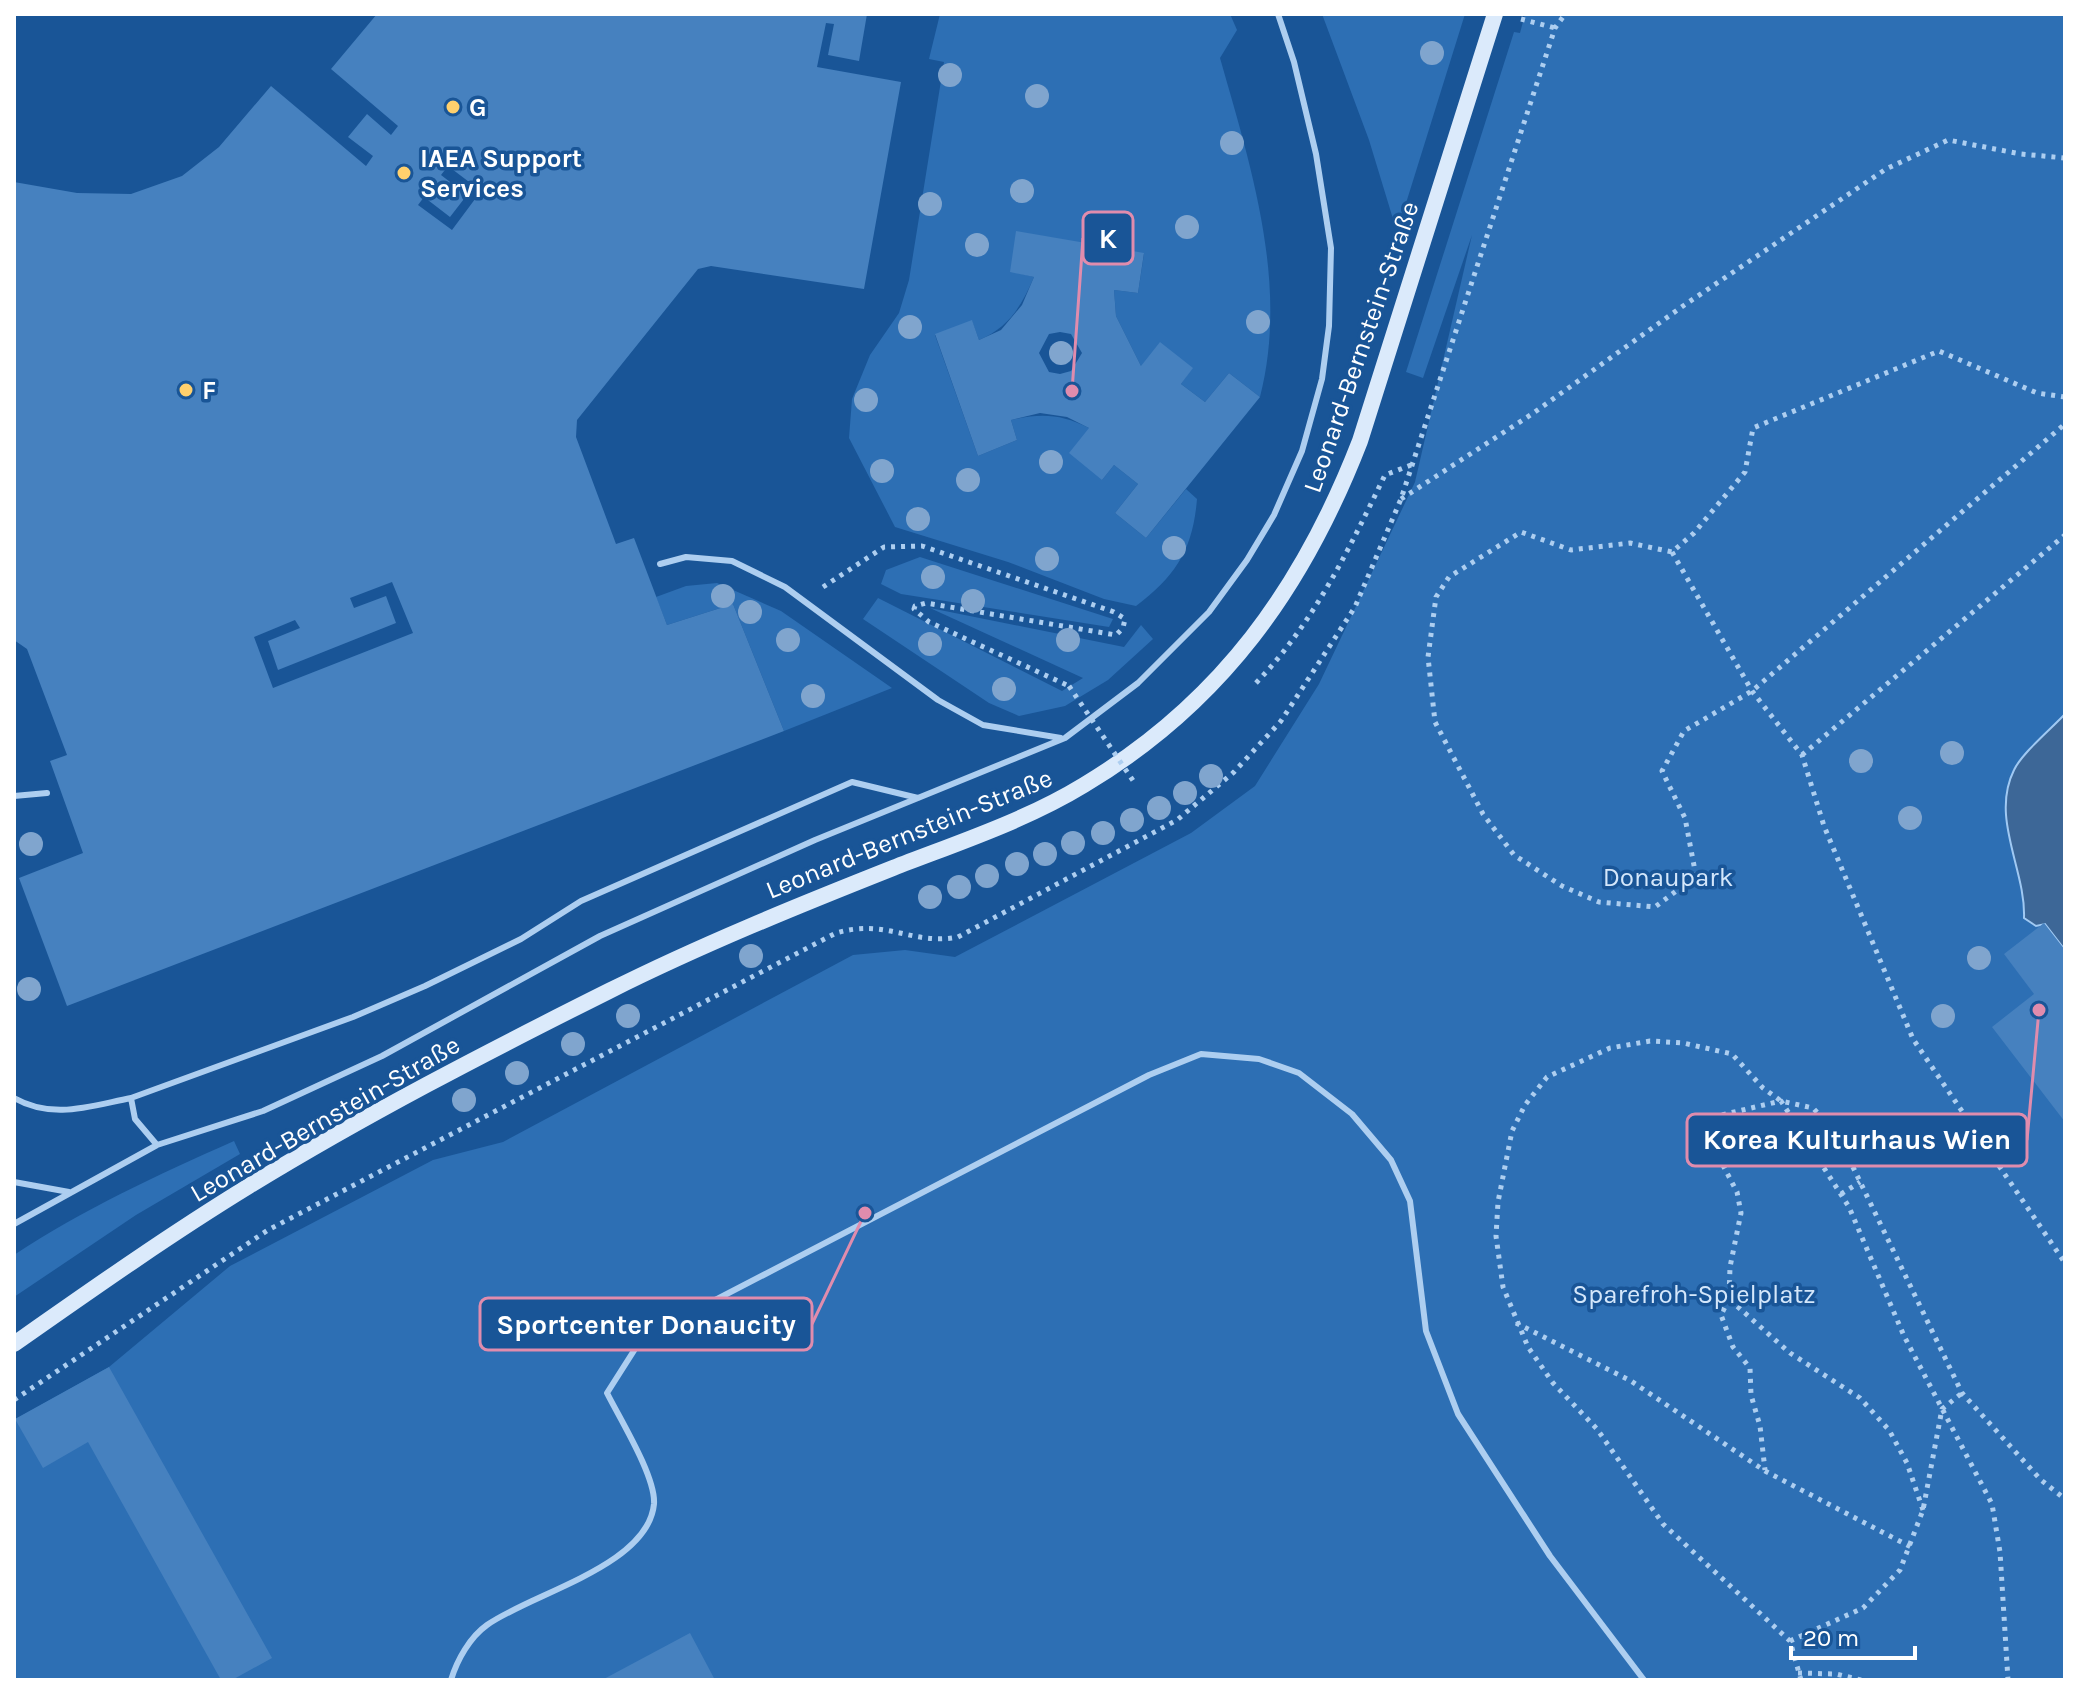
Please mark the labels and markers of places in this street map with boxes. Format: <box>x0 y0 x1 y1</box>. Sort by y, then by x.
place label: G <box>469 92 487 123</box>
marker: G <box>444 98 462 116</box>
place label: IAEA Support Services <box>420 143 582 204</box>
marker: IAEA Support Services <box>395 164 413 182</box>
callout: K <box>1083 212 1133 264</box>
place label: F <box>202 375 216 406</box>
marker: F <box>177 381 195 399</box>
callout: Korea Kulturhaus Wien <box>1687 1114 2027 1166</box>
callout: Sportcenter Donaucity <box>480 1298 812 1350</box>

